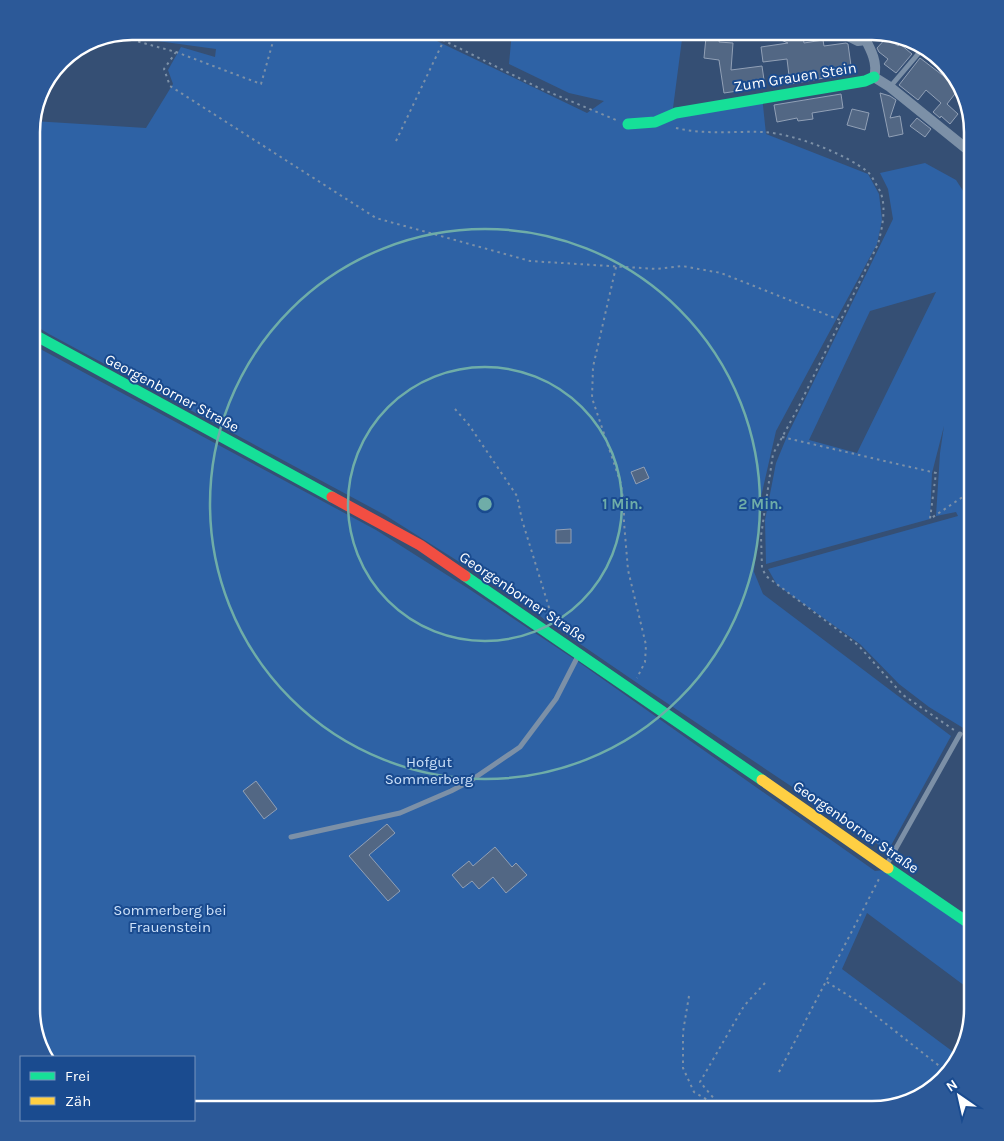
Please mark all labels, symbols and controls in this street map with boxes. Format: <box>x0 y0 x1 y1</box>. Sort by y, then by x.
street label: Zum Grauen Stein <box>732 58 858 96</box>
street label: Georgenborner Straße <box>102 350 242 436</box>
centre of rings <box>476 495 494 513</box>
text: 1 Min. <box>602 495 642 513</box>
text: 2 Min. <box>738 495 782 513</box>
street label: Georgenborner Straße <box>456 548 590 646</box>
park label: Hofgut Sommerberg <box>385 753 474 788</box>
street label: Georgenborner Straße <box>790 777 922 877</box>
park label: Sommerberg bei Frauenstein <box>113 901 227 936</box>
legend <box>20 1056 195 1121</box>
text: Frei <box>65 1067 90 1085</box>
north arrow <box>934 1071 984 1121</box>
text: N <box>943 1076 961 1095</box>
text: Zäh <box>65 1092 91 1110</box>

